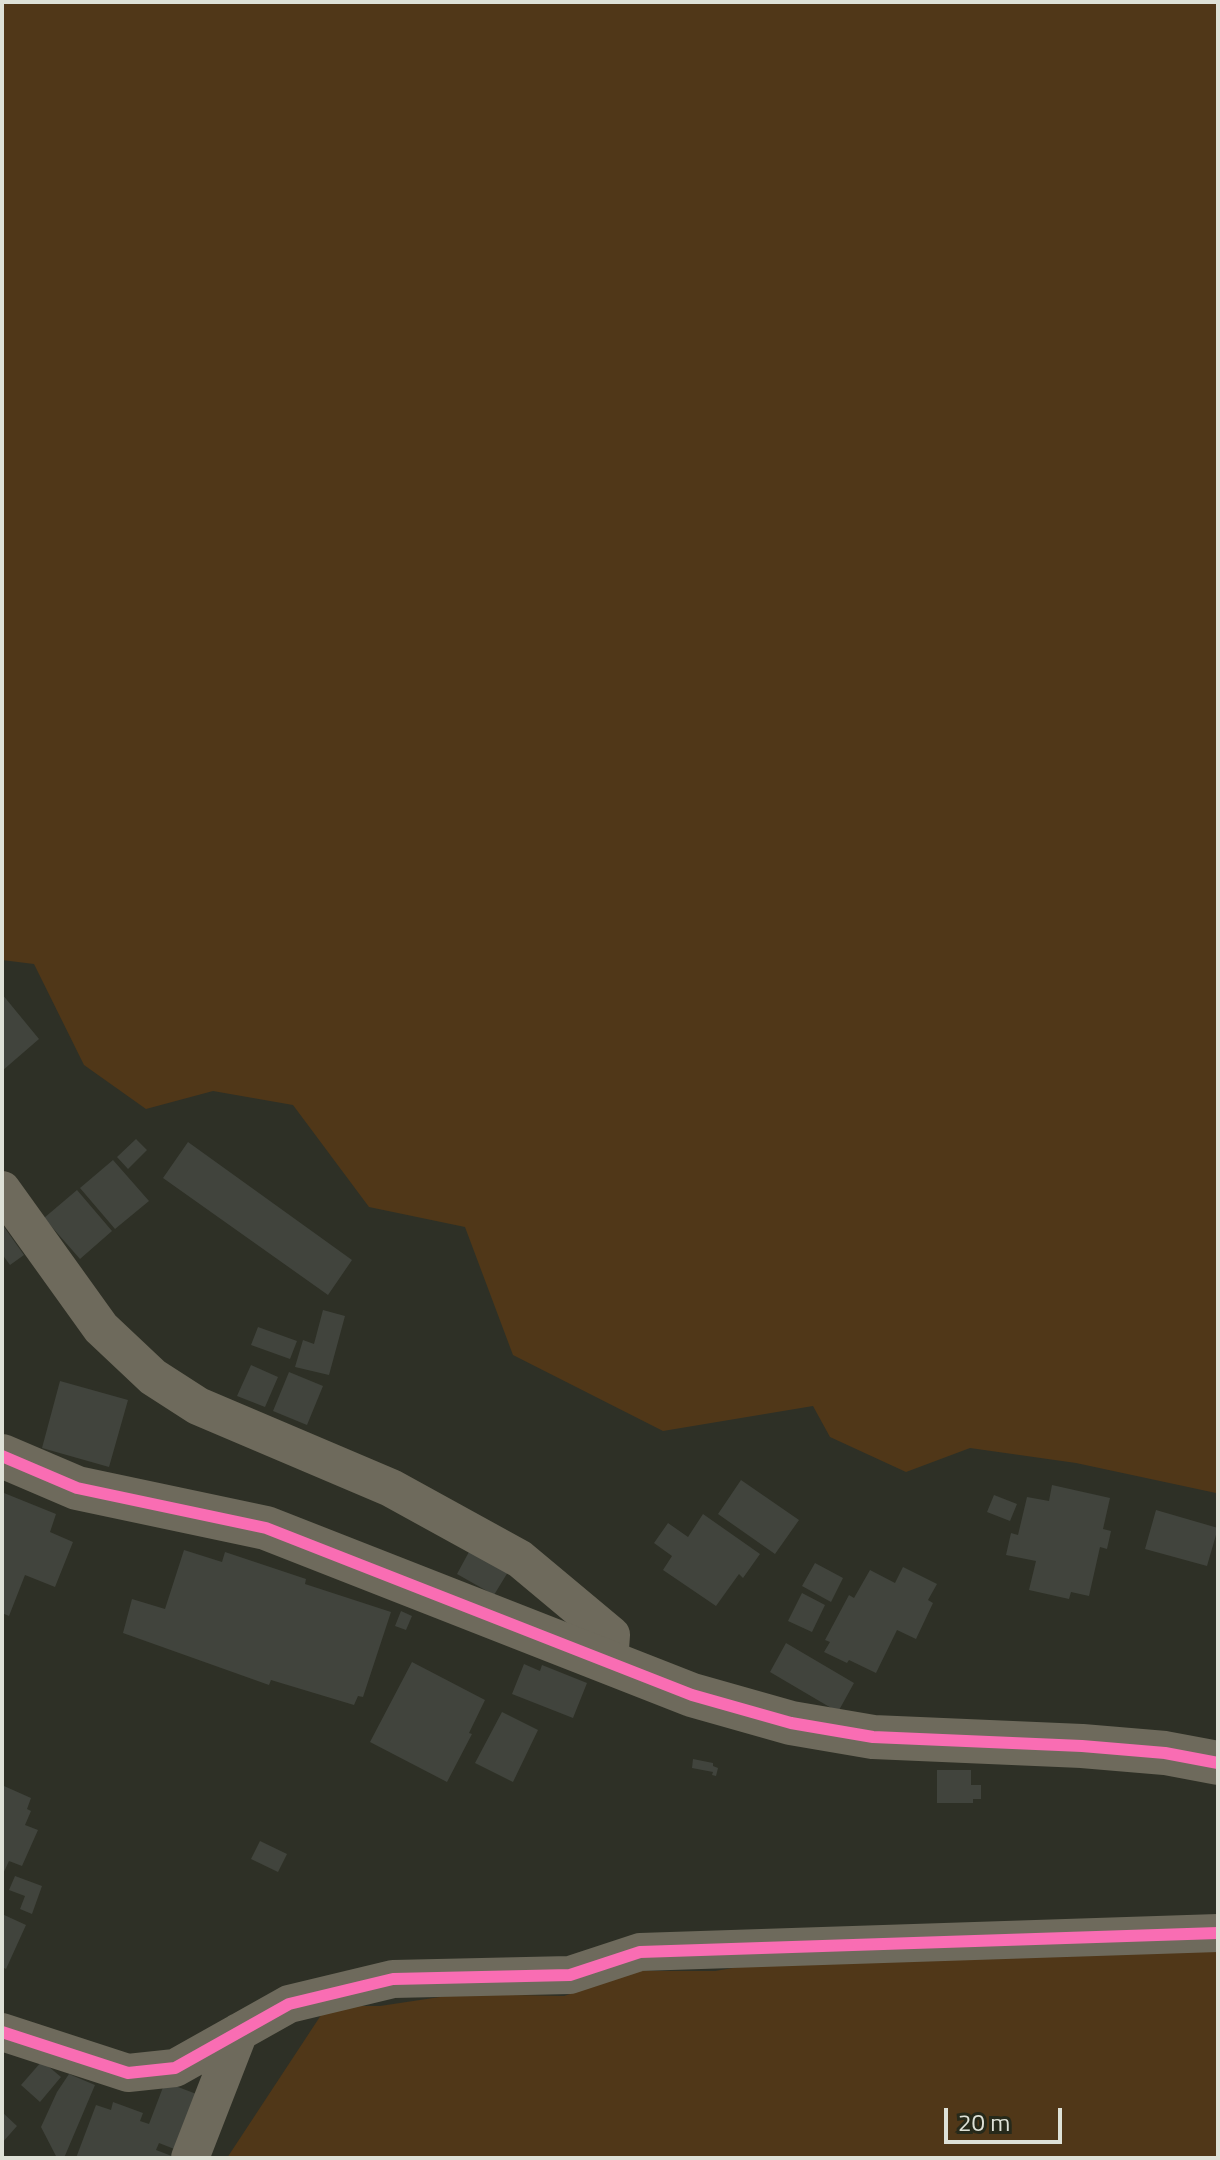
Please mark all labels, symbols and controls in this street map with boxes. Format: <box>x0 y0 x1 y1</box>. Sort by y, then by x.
scale bar <box>948 2092 1066 2142</box>
text: 20 m <box>958 2104 1010 2140</box>

